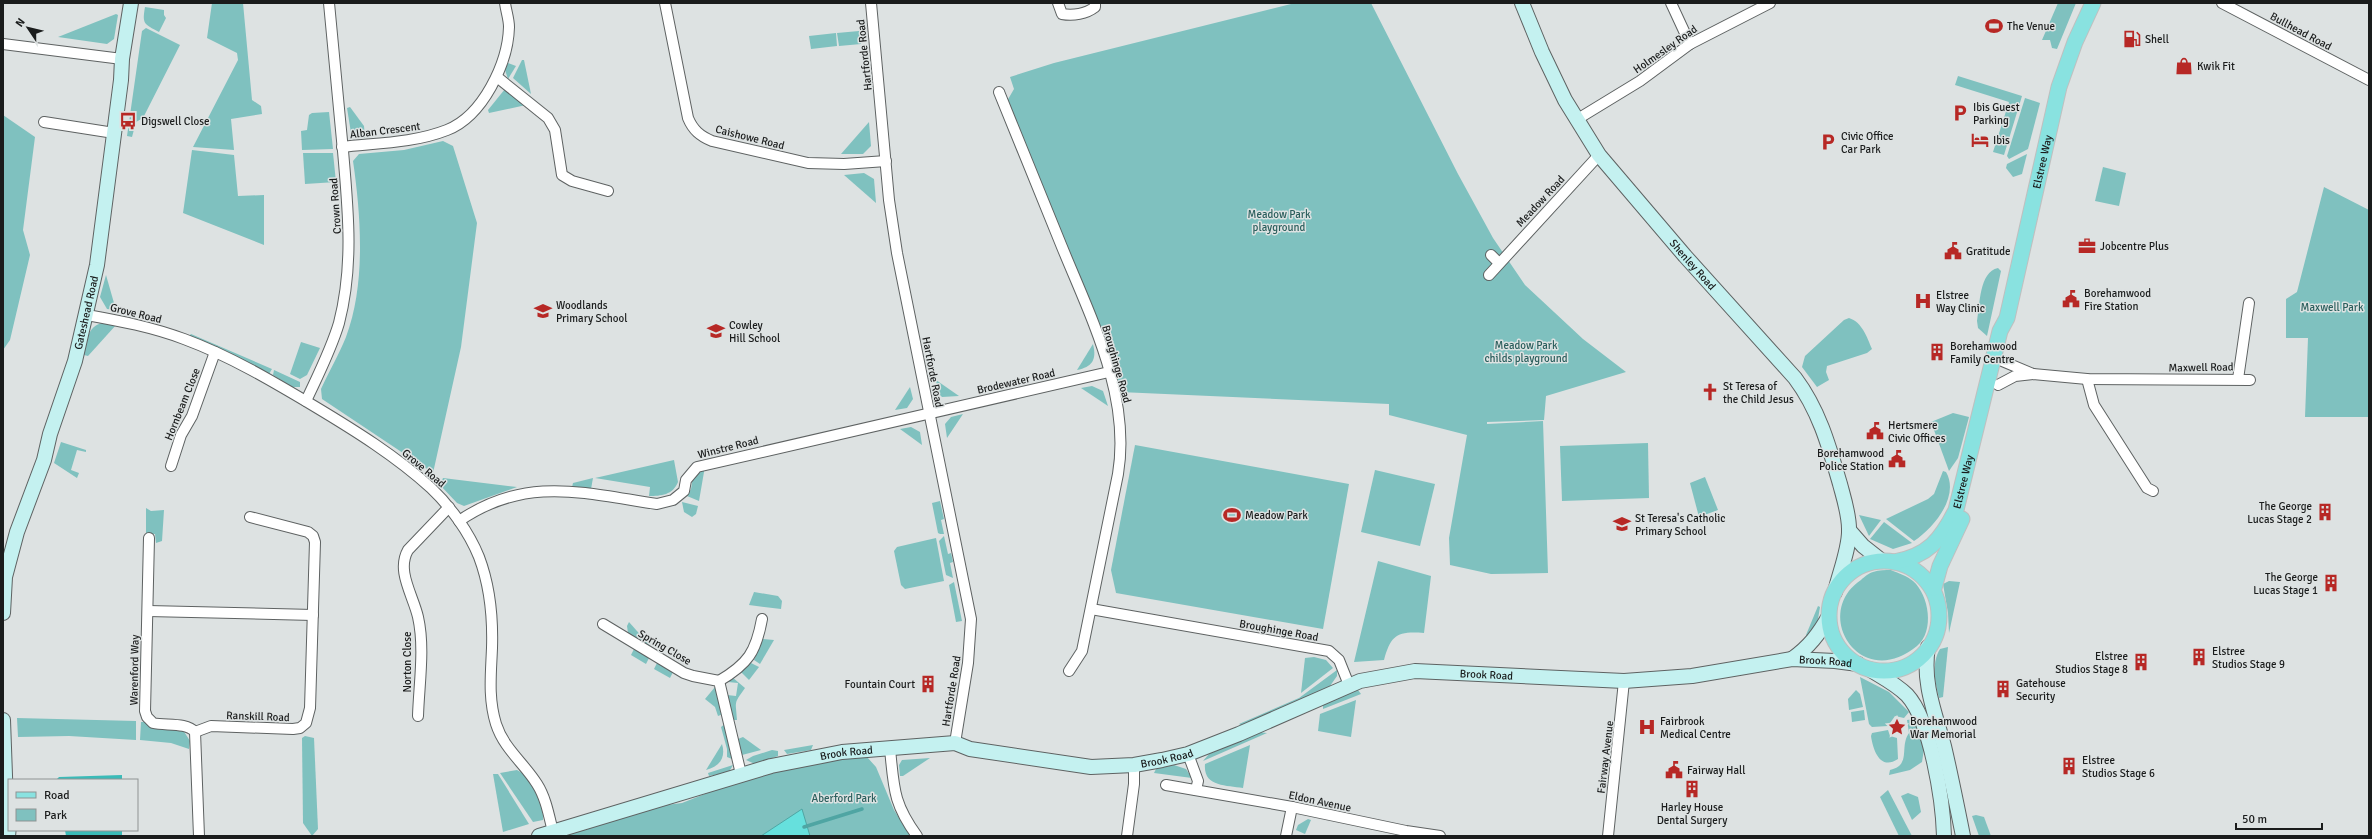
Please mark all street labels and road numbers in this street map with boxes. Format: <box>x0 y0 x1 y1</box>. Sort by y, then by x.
street label: Bullhead Road <box>2268 10 2334 53</box>
street label: Hartforde Road <box>854 18 875 91</box>
street label: Holmesley Road <box>1631 22 1700 76</box>
street label: Alban Crescent <box>349 120 421 141</box>
street label: Caishowe Road <box>714 123 786 152</box>
street label: Elstree Way <box>2030 133 2055 190</box>
street label: Meadow Road <box>1513 173 1567 230</box>
street label: Crown Road <box>327 177 344 234</box>
street label: Shenley Road <box>1667 237 1718 293</box>
street label: Gateshead Road <box>72 274 101 351</box>
street label: Grove Road <box>109 301 163 326</box>
street label: Broughinge Road <box>1099 324 1134 405</box>
street label: Hartforde Road <box>919 336 946 409</box>
street label: Maxwell Road <box>2168 360 2234 375</box>
street label: Hornbeam Close <box>162 366 203 442</box>
street label: Brodewater Road <box>976 366 1057 397</box>
street label: Winstre Road <box>696 434 760 461</box>
street label: Grove Road <box>399 446 448 490</box>
street label: Elstree Way <box>1951 453 1977 510</box>
street label: Broughinge Road <box>1238 617 1320 644</box>
street label: Spring Close <box>636 627 694 668</box>
street label: Norton Close <box>401 631 414 693</box>
street label: Warenford Way <box>127 634 142 706</box>
street label: Brook Road <box>1799 653 1853 670</box>
street label: Hartforde Road <box>939 654 964 728</box>
street label: Brook Road <box>1459 667 1514 683</box>
street label: Ranskill Road <box>226 709 290 724</box>
street label: Fairway Avenue <box>1595 720 1616 794</box>
street label: Brook Road <box>819 744 874 763</box>
street label: Brook Road <box>1140 747 1195 771</box>
street label: Eldon Avenue <box>1287 789 1352 814</box>

